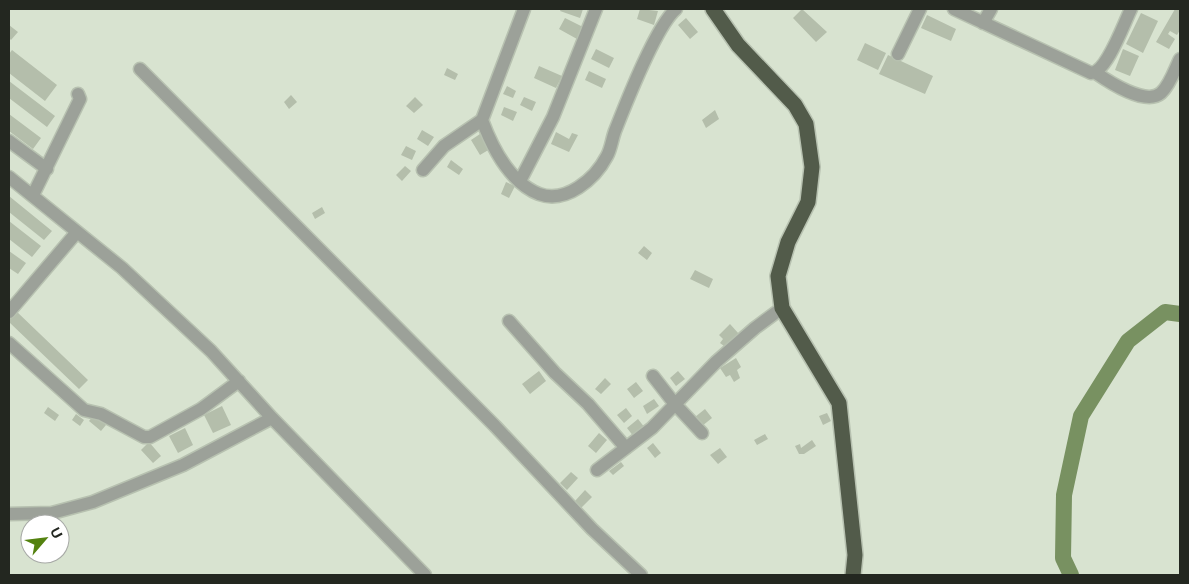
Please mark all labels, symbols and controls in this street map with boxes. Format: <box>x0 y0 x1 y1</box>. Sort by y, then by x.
north arrow <box>20 514 70 564</box>
text: U <box>47 525 66 541</box>

